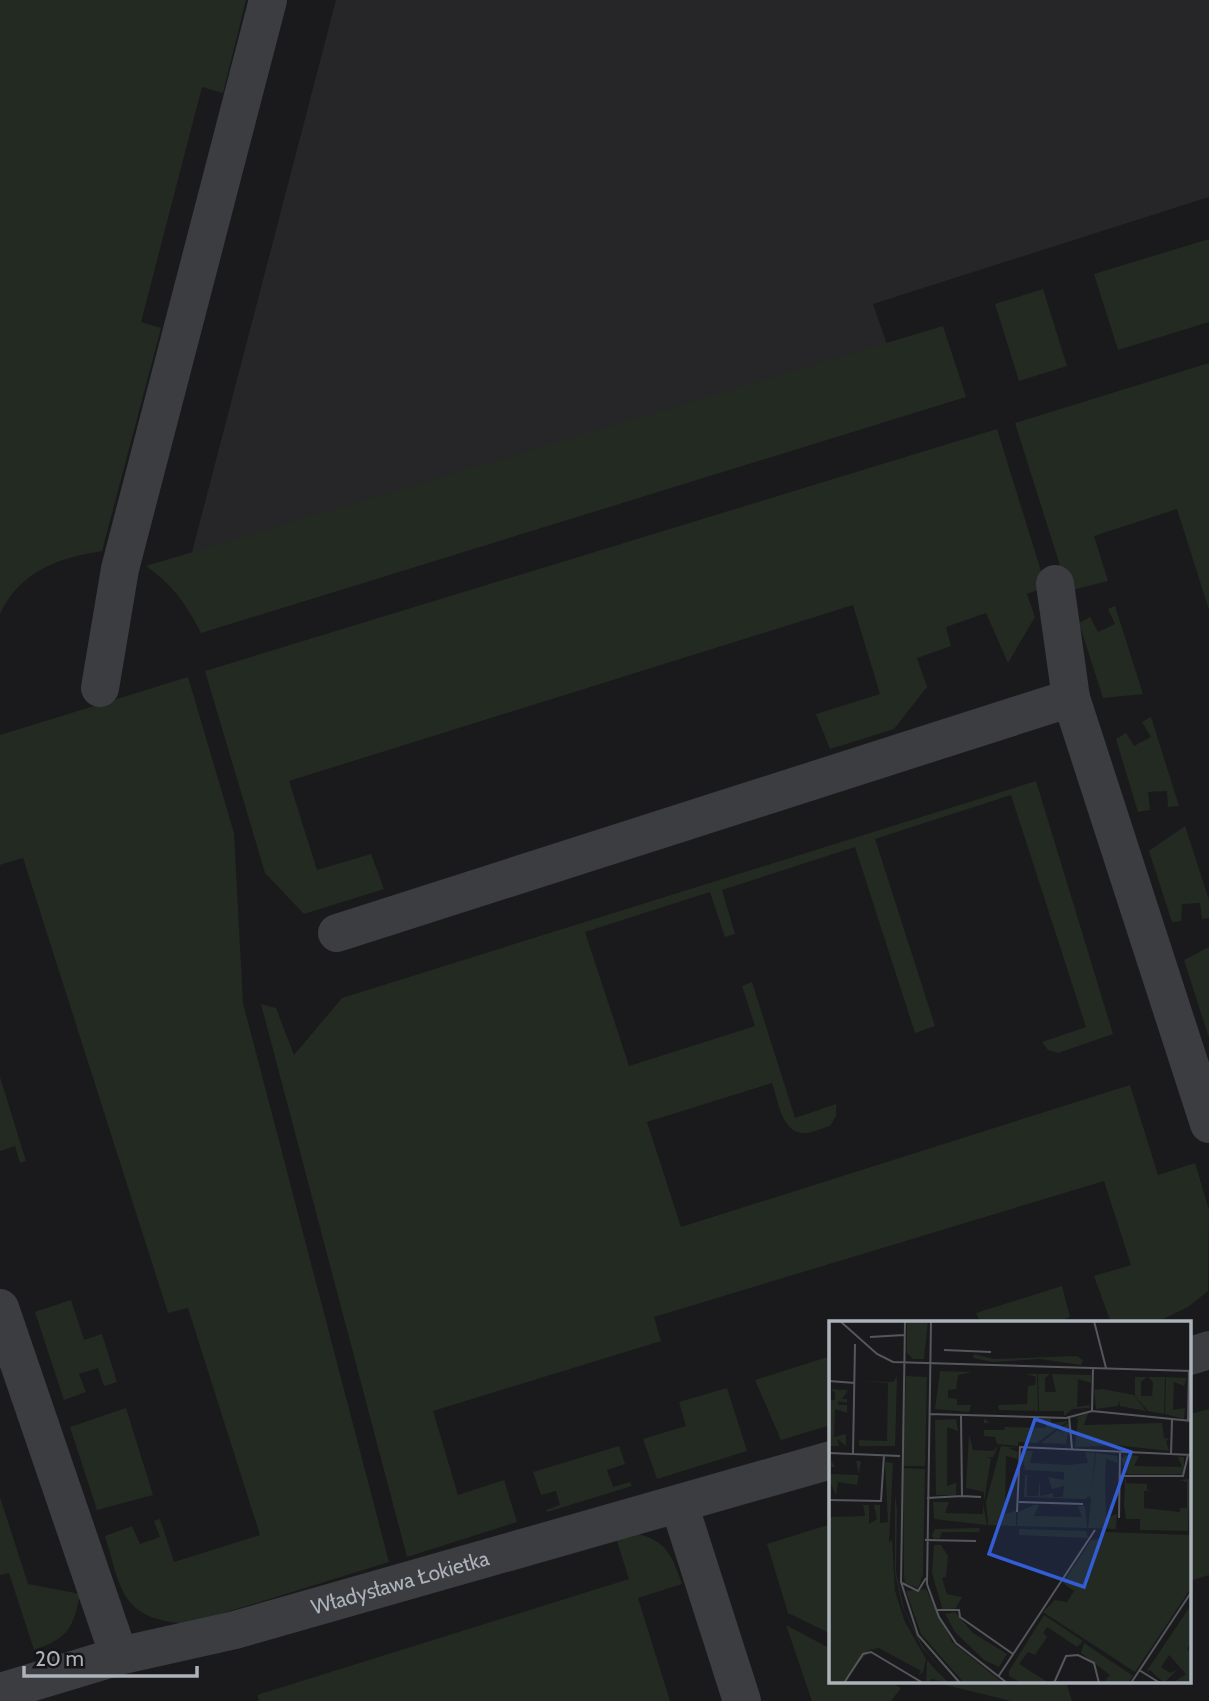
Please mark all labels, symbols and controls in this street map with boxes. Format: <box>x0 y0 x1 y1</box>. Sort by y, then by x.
inset map <box>829 1321 1192 1684</box>
street label: Władysława Łokietka <box>308 1545 492 1620</box>
scale bar <box>24 1634 198 1678</box>
text: 20 m <box>35 1646 84 1671</box>

